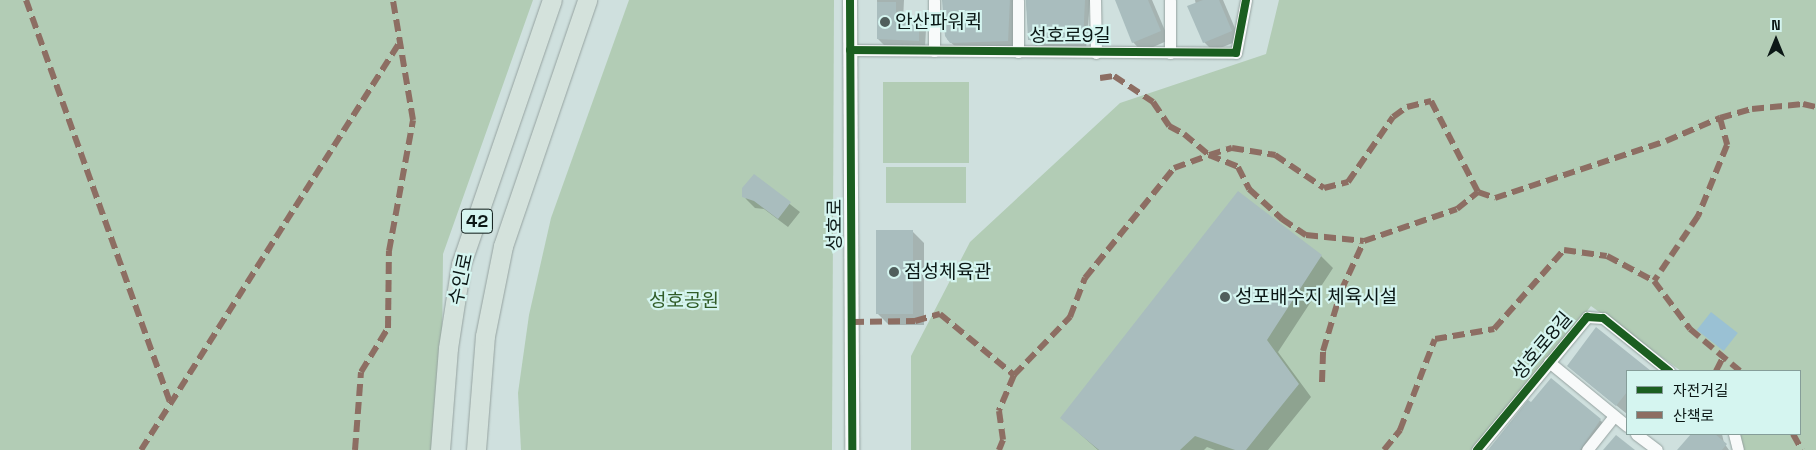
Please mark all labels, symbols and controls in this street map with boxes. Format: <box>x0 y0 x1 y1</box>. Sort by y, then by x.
place label: 안산파워퀵 <box>895 11 982 33</box>
north arrow <box>1751 15 1801 65</box>
marker: 안산파워퀵 <box>879 16 891 28</box>
text: N <box>1771 16 1781 34</box>
street label: 성호로9길 <box>1029 25 1111 47</box>
street label: 성호로 <box>824 199 846 251</box>
road number: 42 <box>461 206 493 237</box>
street label: 수인로 <box>444 251 478 307</box>
place label: 점성체육관 <box>904 261 991 283</box>
marker: 점성체육관 <box>888 266 900 278</box>
place label: 성포배수지 체육시설 <box>1235 286 1397 308</box>
park label: 성호공원 <box>649 290 719 312</box>
marker: 성포배수지 체육시설 <box>1219 291 1231 303</box>
street label: 성호로8길 <box>1507 307 1577 385</box>
legend <box>1626 370 1801 435</box>
text: 자전거길 <box>1673 381 1728 400</box>
text: 산책로 <box>1673 406 1714 425</box>

